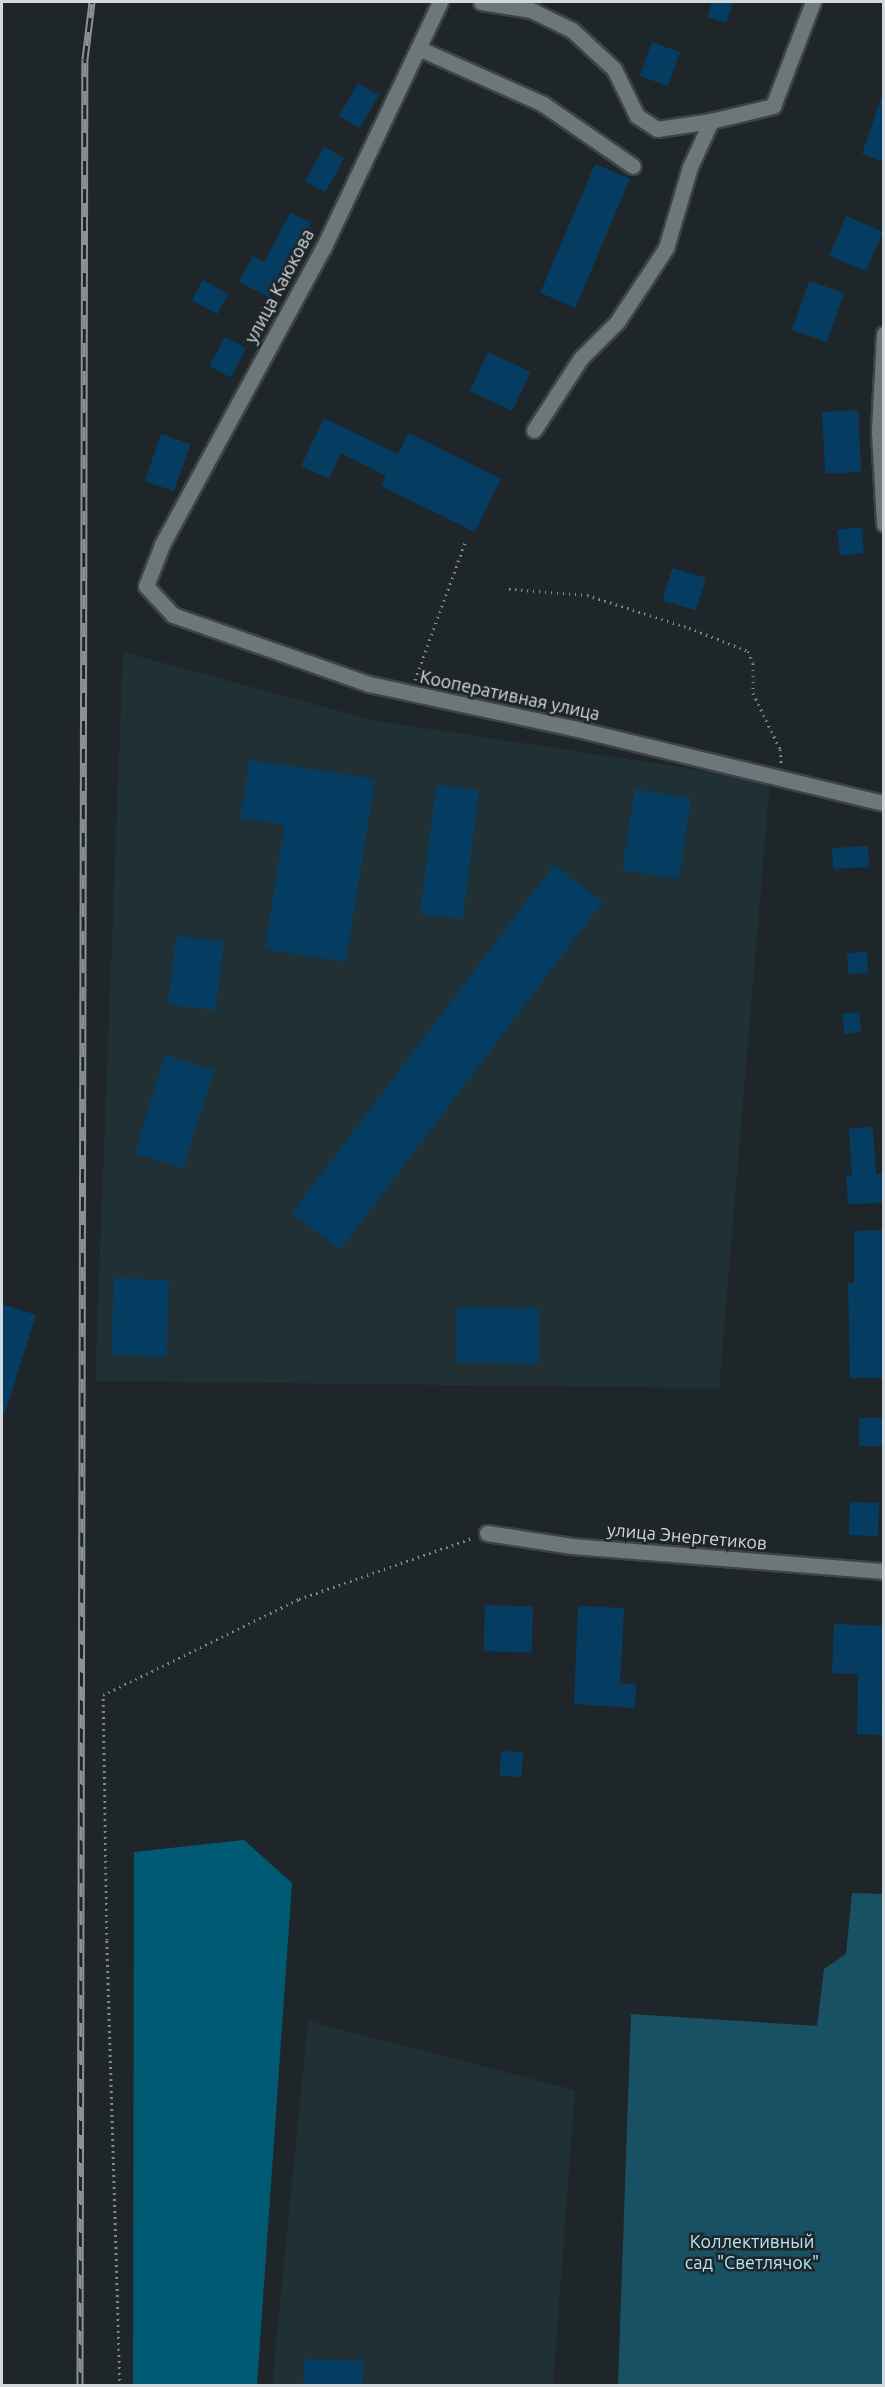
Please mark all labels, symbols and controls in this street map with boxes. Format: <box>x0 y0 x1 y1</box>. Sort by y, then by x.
street label: улица Каюкова <box>240 225 318 347</box>
street label: Кооперативная улица <box>418 665 602 725</box>
street label: улица Энергетиков <box>606 1518 768 1554</box>
park label: Коллективный сад "Светлячок" <box>685 2231 819 2274</box>

